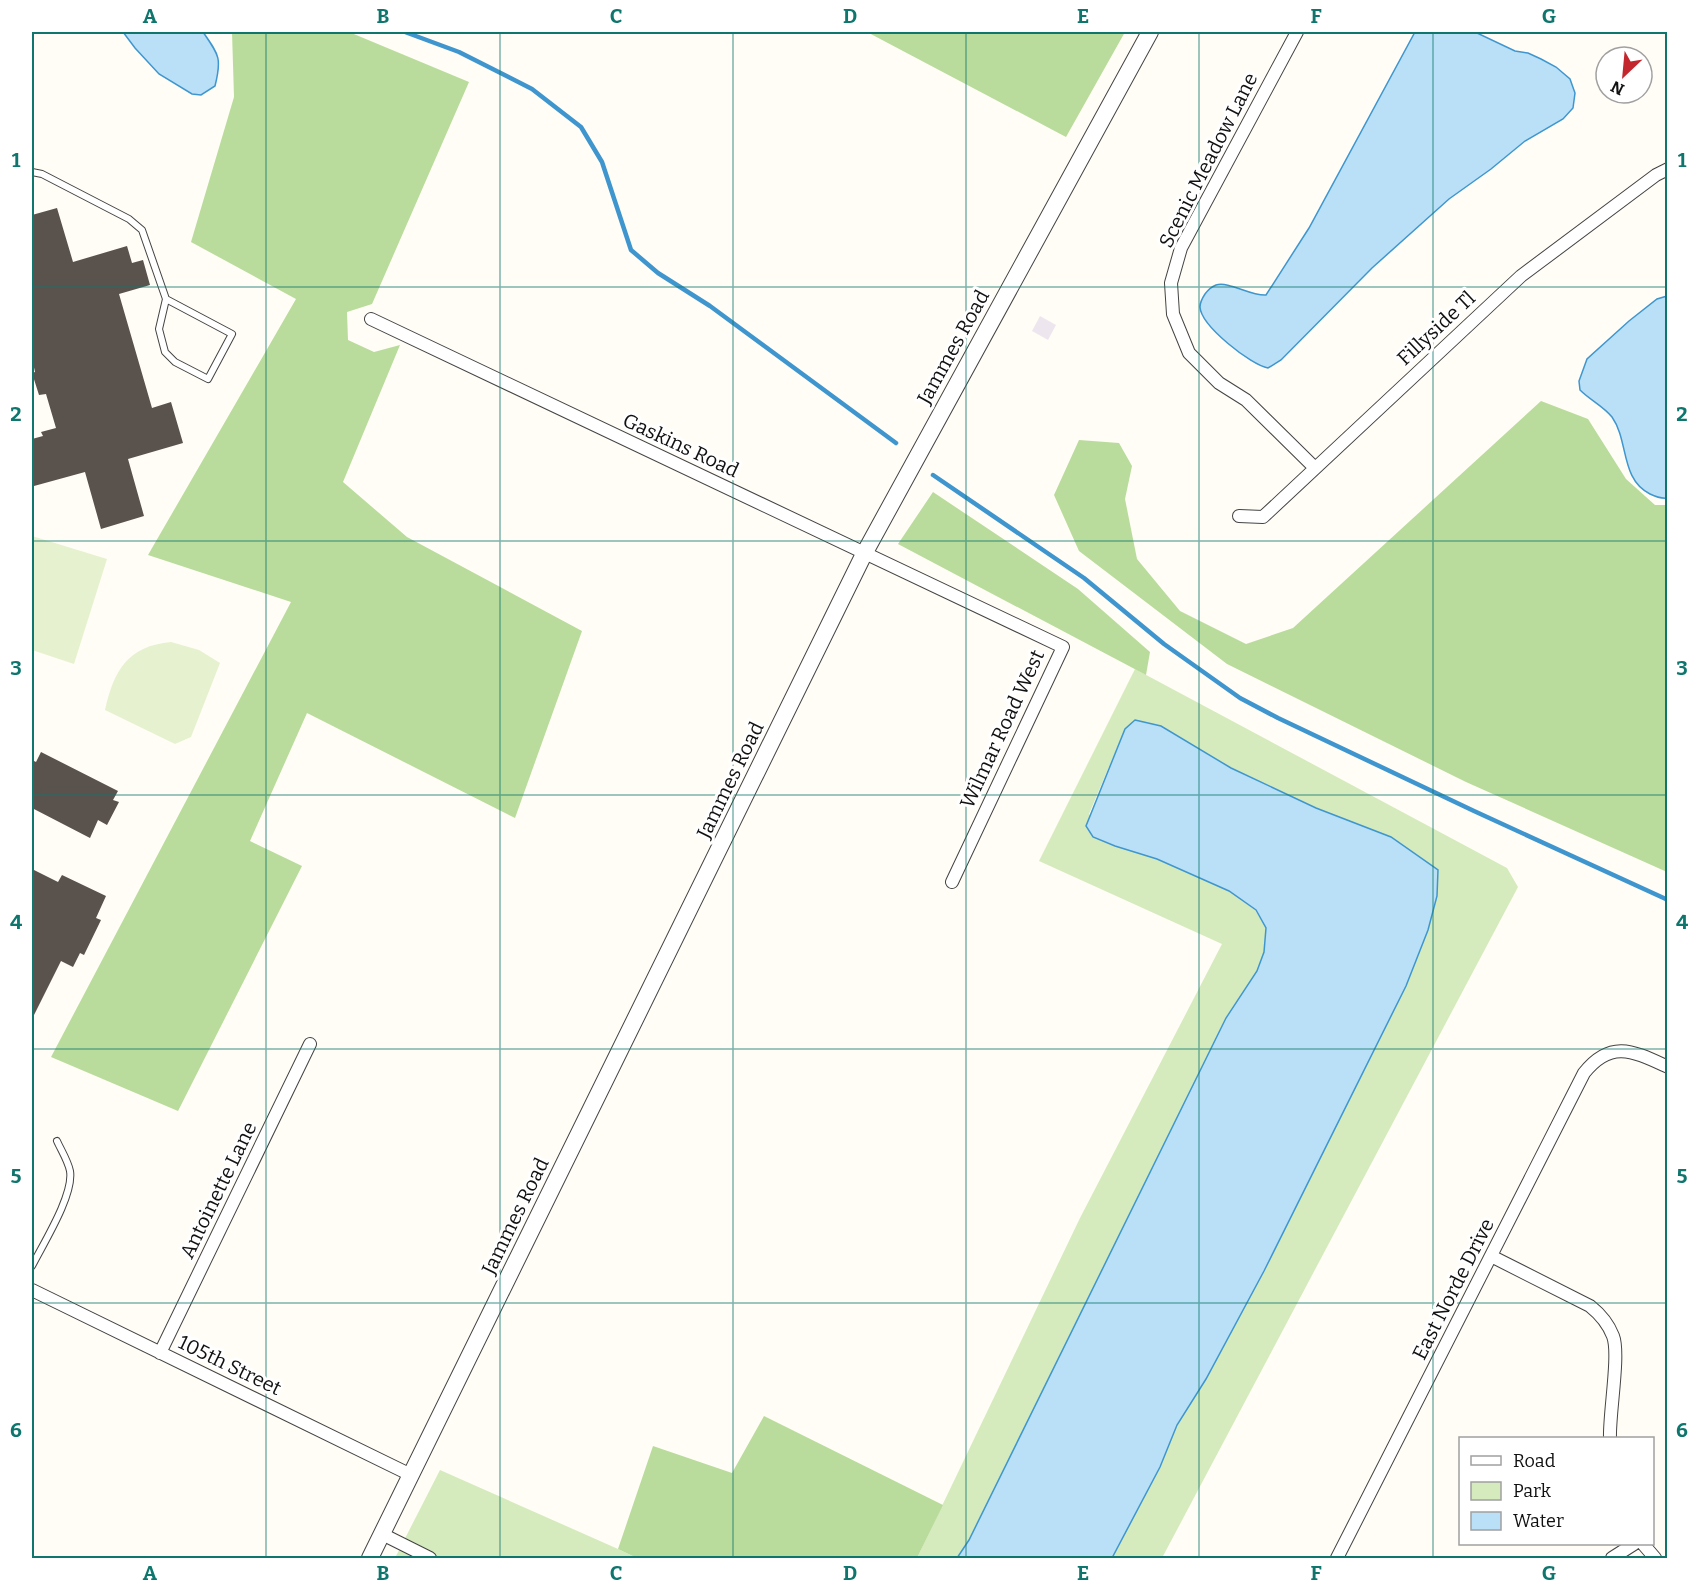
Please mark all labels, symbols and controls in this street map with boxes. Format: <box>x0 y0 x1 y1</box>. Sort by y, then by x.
text: A <box>143 4 158 28</box>
text: B <box>377 4 390 28</box>
text: C <box>610 4 622 28</box>
text: D <box>843 4 857 28</box>
text: E <box>1077 4 1089 28</box>
text: F <box>1310 4 1322 28</box>
text: G <box>1542 4 1556 28</box>
north arrow <box>1594 45 1654 105</box>
street label: Scenic Meadow Lane <box>1153 69 1263 251</box>
text: N <box>1608 77 1627 99</box>
text: 1 <box>12 148 21 172</box>
text: 1 <box>1678 148 1687 172</box>
street label: Jammes Road <box>911 286 994 409</box>
street label: Fillyside Tl <box>1392 286 1480 370</box>
text: 2 <box>10 402 22 426</box>
text: 2 <box>1676 402 1688 426</box>
street label: Gaskins Road <box>619 408 743 482</box>
street label: Wilmar Road West <box>955 646 1049 812</box>
text: 3 <box>10 656 22 680</box>
text: 3 <box>1676 656 1688 680</box>
street label: Jammes Road <box>691 718 769 843</box>
text: 4 <box>10 910 22 934</box>
text: 4 <box>1676 910 1688 934</box>
street label: Antoinette Lane <box>175 1118 261 1262</box>
street label: Jammes Road <box>476 1154 554 1279</box>
text: 5 <box>11 1164 22 1188</box>
text: 5 <box>1677 1164 1688 1188</box>
street label: East Norde Drive <box>1407 1214 1499 1364</box>
street label: 105th Street <box>175 1330 285 1400</box>
text: 6 <box>10 1418 22 1442</box>
text: 6 <box>1676 1418 1688 1442</box>
legend <box>1459 1437 1654 1545</box>
text: Road <box>1513 1450 1556 1472</box>
text: Park <box>1513 1480 1552 1502</box>
text: Water <box>1513 1510 1564 1532</box>
text: A <box>143 1561 158 1585</box>
text: B <box>377 1561 390 1585</box>
text: C <box>610 1561 622 1585</box>
text: D <box>843 1561 857 1585</box>
text: E <box>1077 1561 1089 1585</box>
text: F <box>1310 1561 1322 1585</box>
text: G <box>1542 1561 1556 1585</box>

